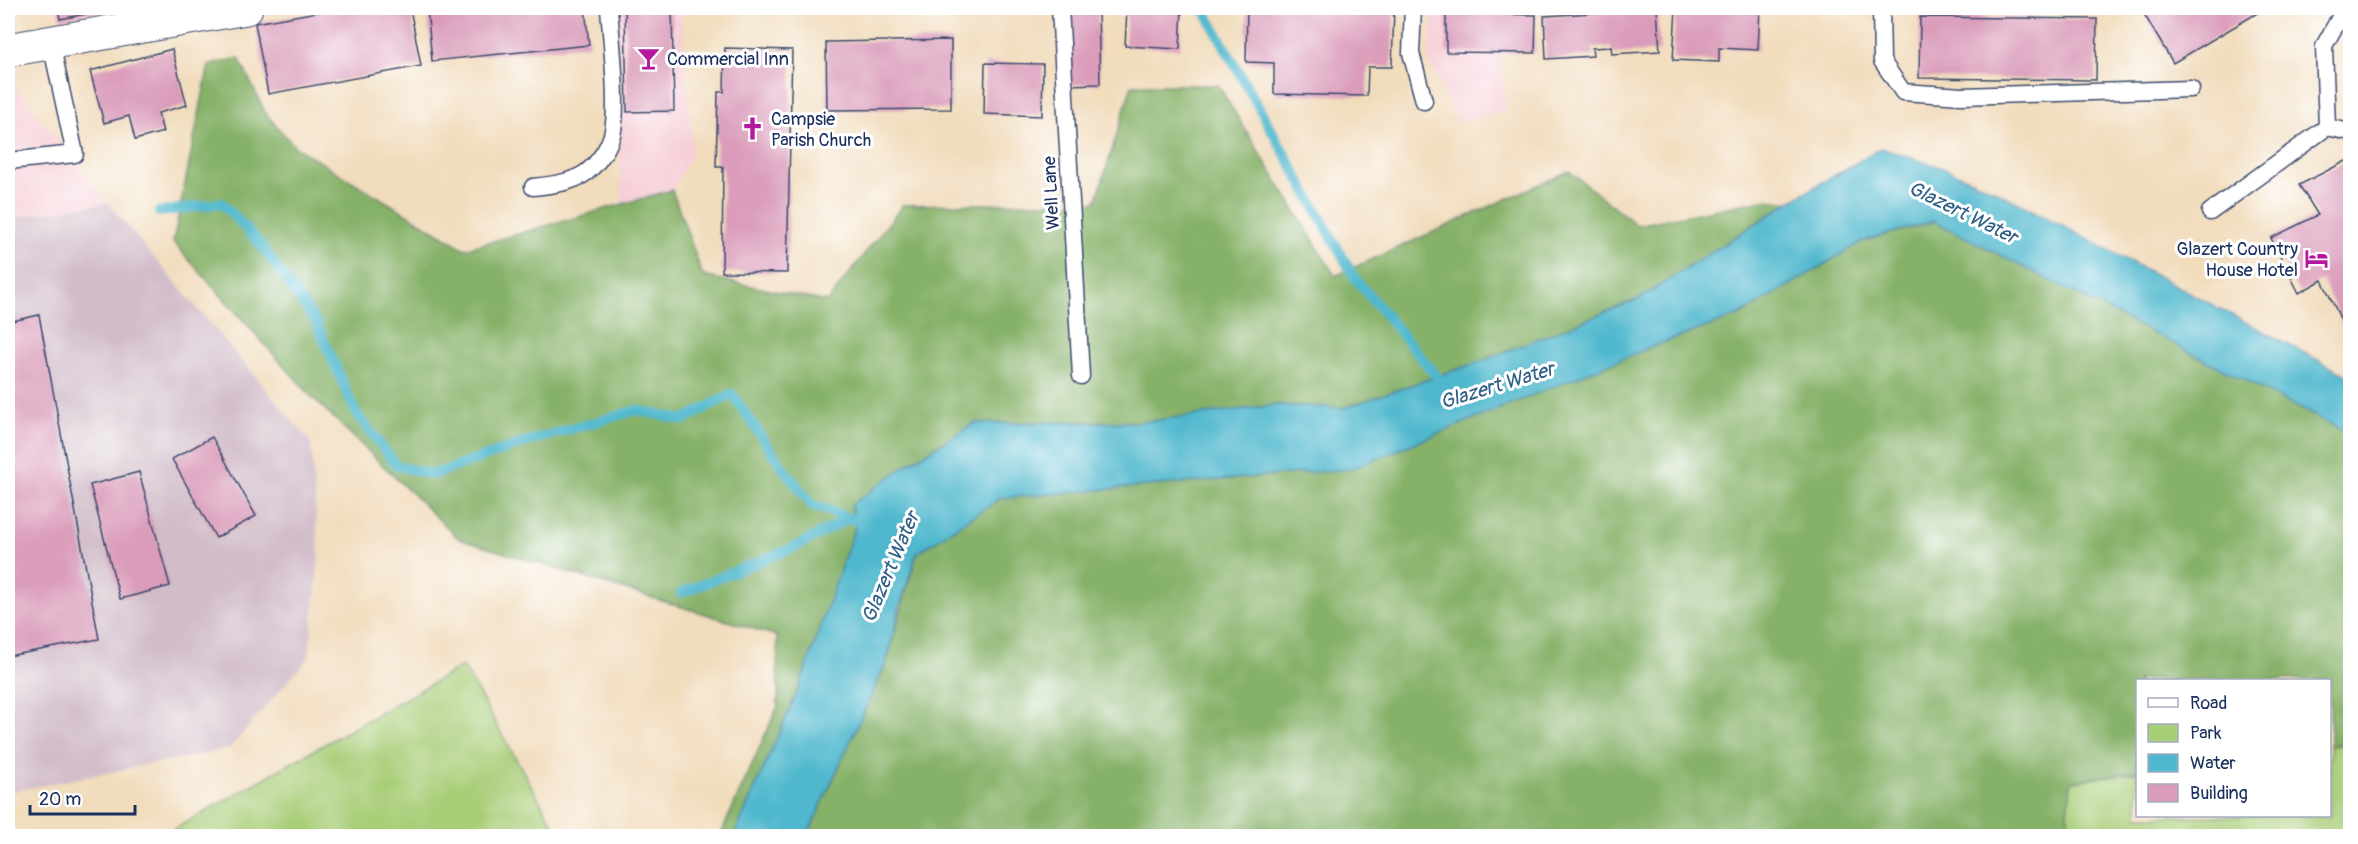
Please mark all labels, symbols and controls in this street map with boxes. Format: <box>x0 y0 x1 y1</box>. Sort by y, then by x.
bar icon: Commercial Inn <box>636 46 662 72</box>
place label: Commercial Inn <box>667 48 789 71</box>
place label: Campsie Parish Church <box>771 108 871 152</box>
church icon: Campsie Parish Church <box>740 116 766 142</box>
street label: Well Lane <box>1038 155 1065 230</box>
water label: Glazert Water <box>1904 175 2024 251</box>
place label: Glazert Country House Hotel <box>2177 238 2298 282</box>
hotel icon: Glazert Country House Hotel <box>2303 246 2329 272</box>
water label: Glazert Water <box>1437 355 1560 415</box>
water label: Glazert Water <box>856 505 926 626</box>
legend <box>2136 679 2331 817</box>
text: Road <box>2190 692 2227 715</box>
text: Park <box>2190 722 2222 745</box>
text: Water <box>2190 752 2236 775</box>
scale bar <box>30 778 135 816</box>
text: Building <box>2190 782 2248 805</box>
text: 20 m <box>39 788 81 811</box>

